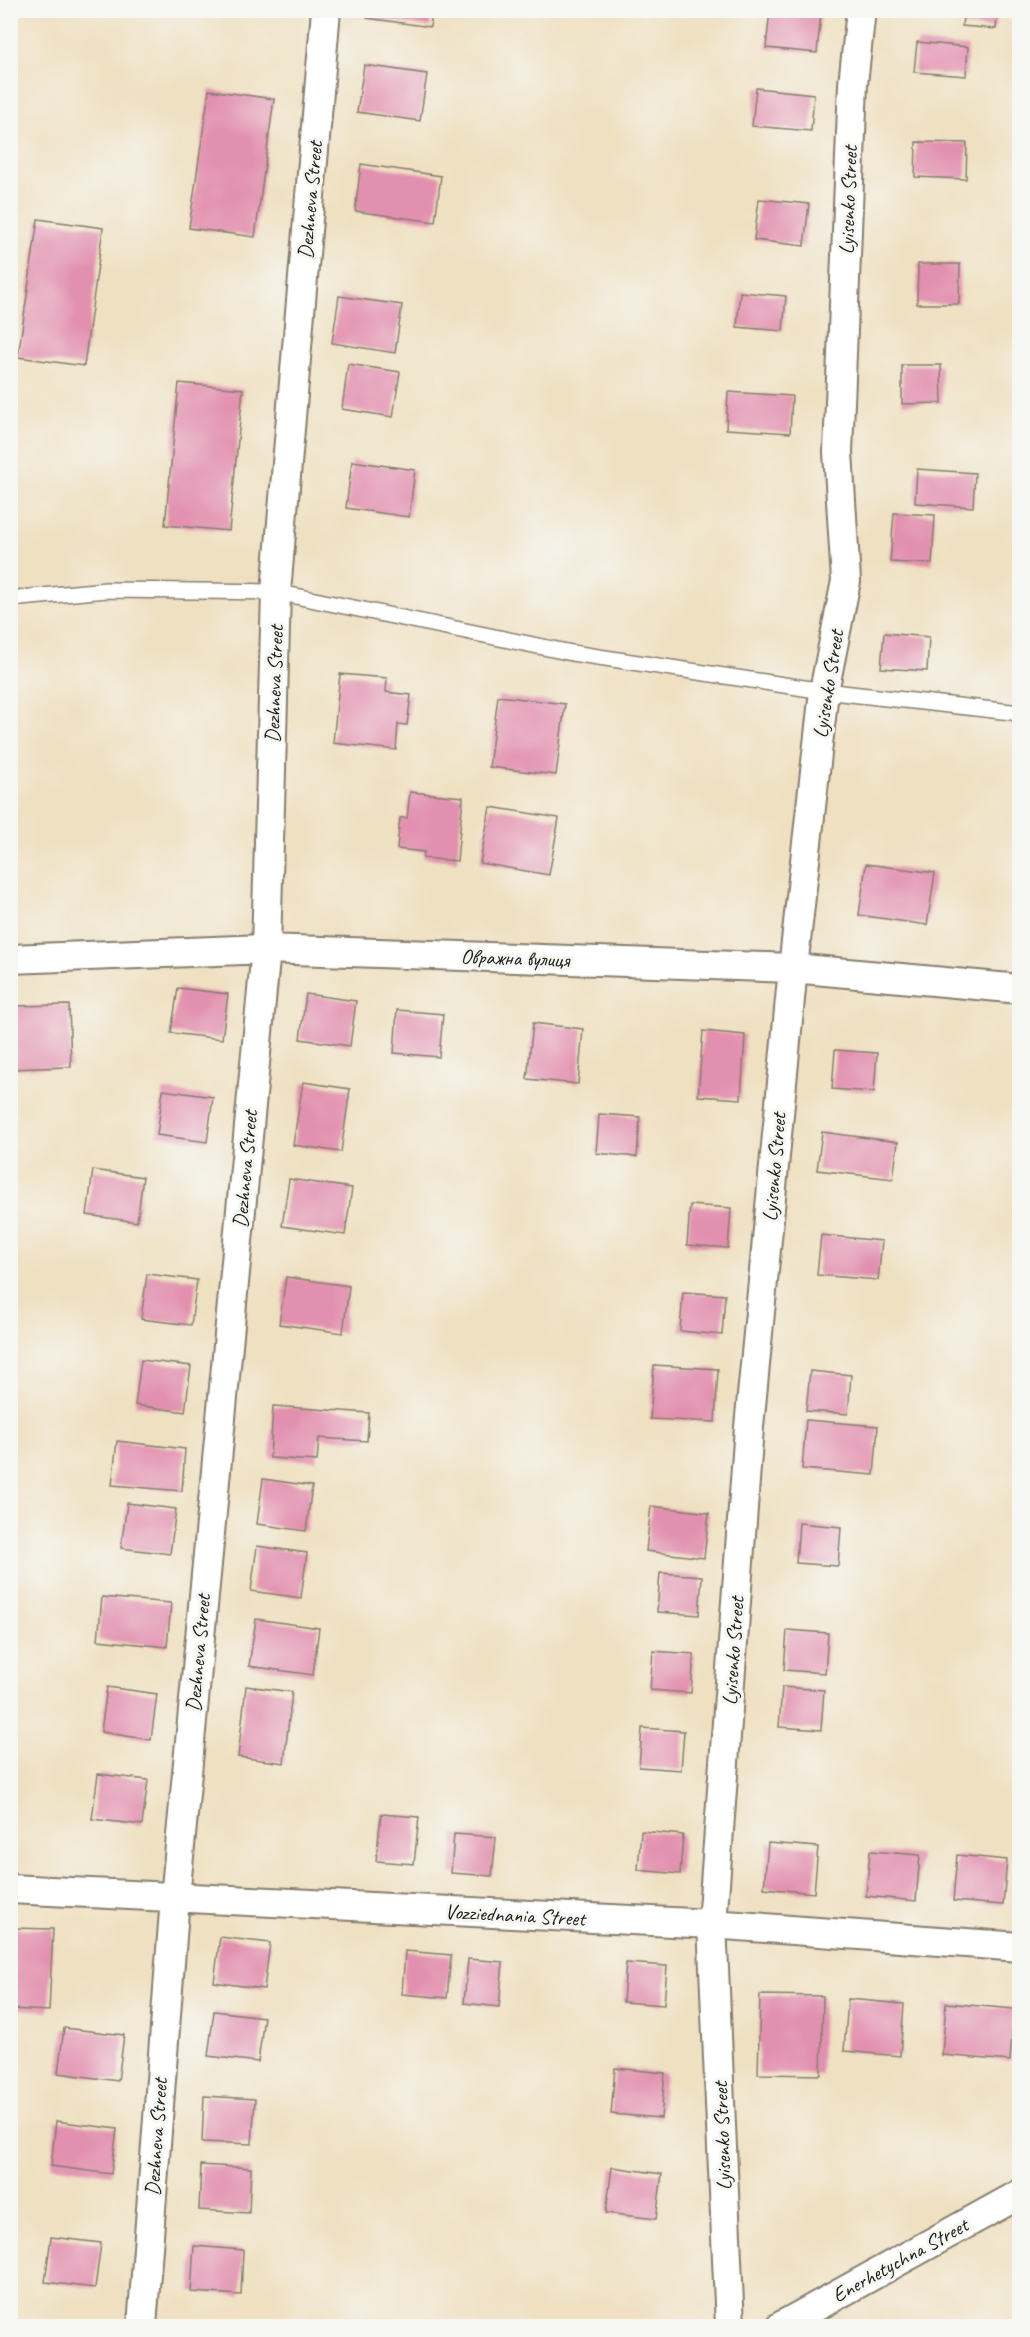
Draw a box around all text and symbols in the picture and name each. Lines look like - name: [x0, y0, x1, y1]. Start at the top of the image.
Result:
- street label: Dezhneva Street: [292, 138, 328, 260]
- street label: Lyisenko Street: [833, 143, 863, 255]
- street label: Dezhneva Street: [259, 623, 289, 743]
- street label: Lyisenko Street: [807, 626, 850, 740]
- street label: Овражна вулиця: [460, 943, 571, 973]
- street label: Dezhneva Street: [227, 1107, 263, 1229]
- street label: Lyisenko Street: [756, 1110, 792, 1222]
- street label: Dezhneva Street: [180, 1591, 216, 1713]
- street label: Lyisenko Street: [716, 1594, 750, 1706]
- street label: Vozziednania Street: [444, 1898, 588, 1932]
- street label: Dezhneva Street: [139, 2075, 173, 2197]
- street label: Lyisenko Street: [707, 2079, 737, 2191]
- street label: Enerhetychna Street: [827, 2211, 974, 2308]

